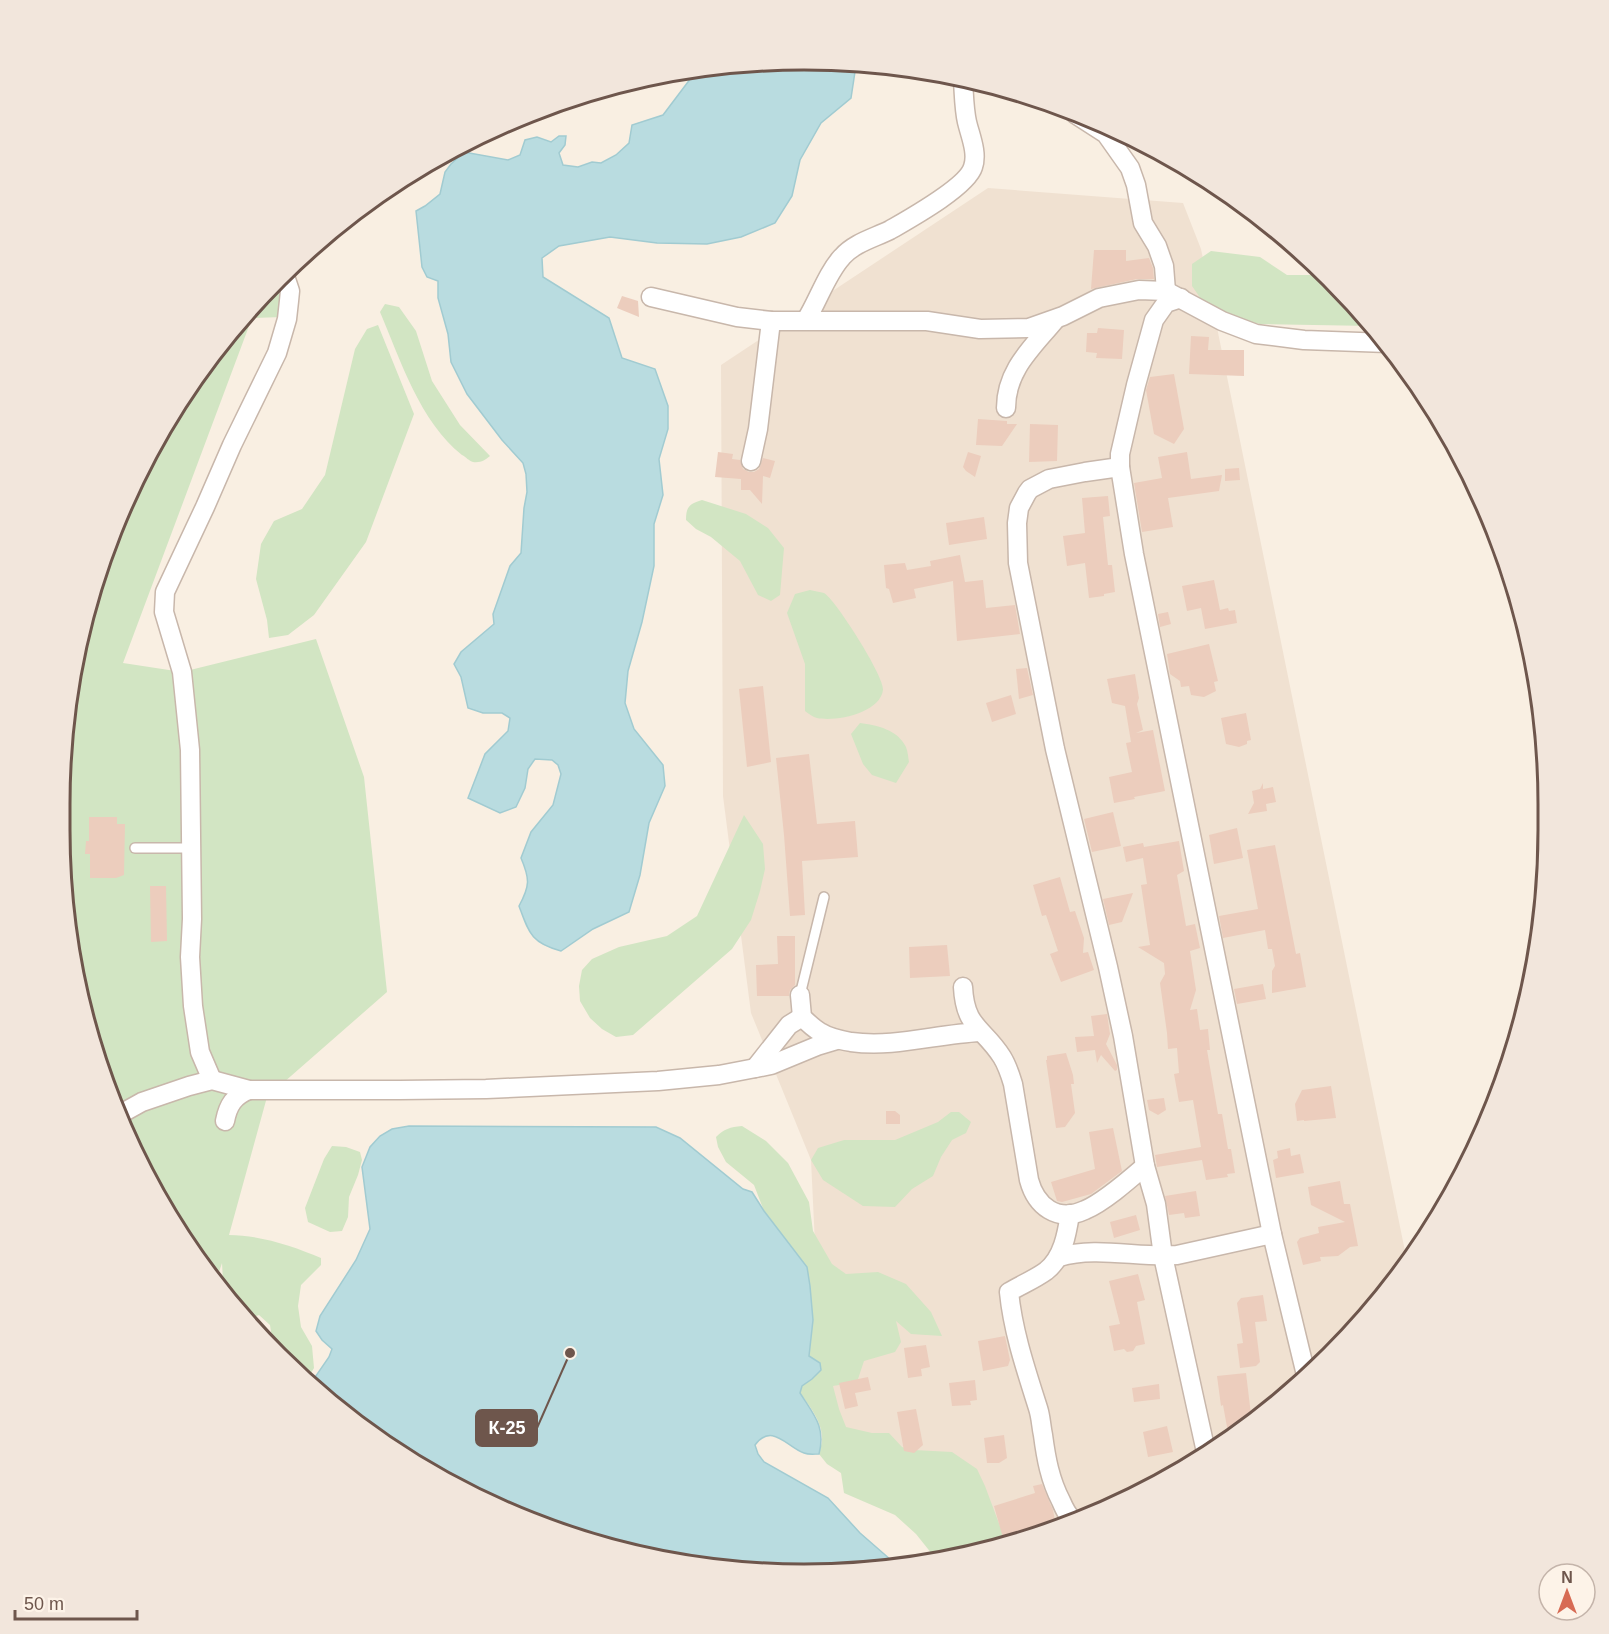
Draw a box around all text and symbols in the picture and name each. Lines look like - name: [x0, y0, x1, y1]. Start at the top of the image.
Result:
- callout: К-25: [476, 1410, 537, 1446]
- text: К-25: [488, 1418, 526, 1438]
- north arrow: [1537, 1562, 1597, 1622]
- text: N: [1561, 1569, 1573, 1586]
- scale bar: [15, 1583, 136, 1621]
- text: 50 m: [24, 1594, 64, 1614]

